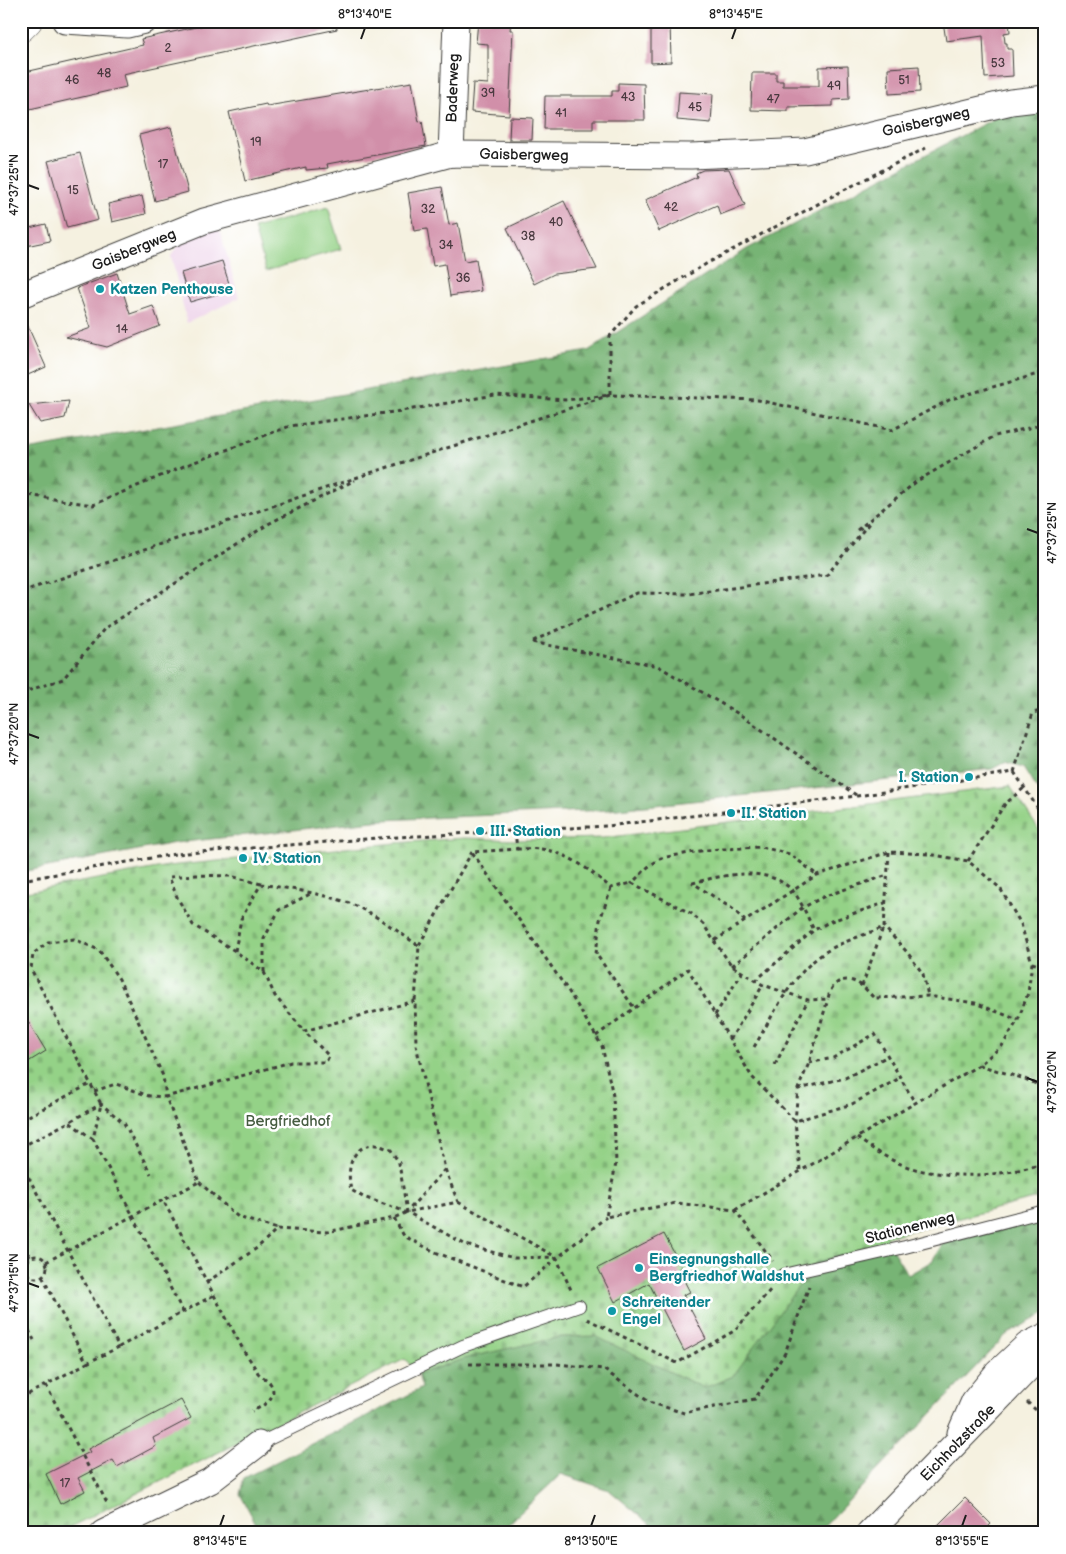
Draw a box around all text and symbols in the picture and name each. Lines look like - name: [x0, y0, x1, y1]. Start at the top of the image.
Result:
- text: 8°13'40"E: [338, 7, 392, 22]
- text: 8°13'45"E: [709, 7, 763, 22]
- house number: 2: [164, 41, 172, 56]
- street label: Baderweg: [442, 53, 464, 123]
- house number: 53: [991, 56, 1005, 71]
- house number: 48: [97, 66, 111, 81]
- house number: 46: [65, 73, 79, 88]
- house number: 51: [898, 73, 910, 88]
- house number: 49: [827, 79, 841, 94]
- house number: 39: [481, 86, 495, 101]
- house number: 43: [621, 90, 635, 105]
- house number: 47: [766, 92, 780, 107]
- house number: 45: [688, 100, 702, 115]
- street label: Gaisbergweg: [880, 103, 972, 141]
- house number: 41: [555, 106, 567, 121]
- house number: 19: [250, 135, 262, 150]
- street label: Gaisbergweg: [479, 145, 569, 165]
- text: 47°37'25"N: [7, 154, 22, 216]
- house number: 17: [158, 157, 168, 172]
- house number: 15: [67, 183, 79, 198]
- house number: 42: [664, 200, 678, 215]
- house number: 32: [421, 202, 435, 217]
- house number: 40: [549, 215, 563, 230]
- street label: Gaisbergweg: [89, 224, 179, 276]
- house number: 38: [521, 229, 535, 244]
- house number: 34: [439, 238, 454, 253]
- house number: 36: [456, 271, 470, 286]
- place label: Katzen Penthouse: [110, 280, 234, 299]
- marker: Katzen Penthouse: [94, 283, 106, 295]
- house number: 14: [116, 322, 129, 337]
- text: 47°37'25"N: [1045, 502, 1060, 564]
- text: 47°37'20"N: [7, 703, 22, 765]
- place label: I. Station: [898, 768, 959, 787]
- marker: I. Station: [963, 771, 975, 783]
- place label: II. Station: [741, 804, 807, 823]
- marker: II. Station: [725, 807, 737, 819]
- place label: III. Station: [490, 822, 561, 841]
- marker: III. Station: [474, 825, 486, 837]
- place label: IV. Station: [253, 849, 321, 868]
- marker: IV. Station: [237, 852, 249, 864]
- text: 47°37'20"N: [1045, 1051, 1060, 1113]
- park label: Bergfriedhof: [245, 1112, 331, 1131]
- street label: Stationenweg: [863, 1208, 957, 1248]
- place label: Einsegnungshalle Bergfriedhof Waldshut: [649, 1250, 804, 1286]
- text: 47°37'15"N: [7, 1253, 22, 1313]
- marker: Einsegnungshalle Bergfriedhof Waldshut: [633, 1262, 645, 1274]
- place label: Schreitender Engel: [622, 1293, 712, 1329]
- marker: Schreitender Engel: [606, 1305, 618, 1317]
- street label: Eichholzstraße: [916, 1400, 1000, 1486]
- house number: 17: [60, 1476, 70, 1491]
- text: 8°13'45"E: [193, 1534, 247, 1549]
- text: 8°13'50"E: [564, 1534, 618, 1549]
- text: 8°13'55"E: [935, 1534, 989, 1549]

